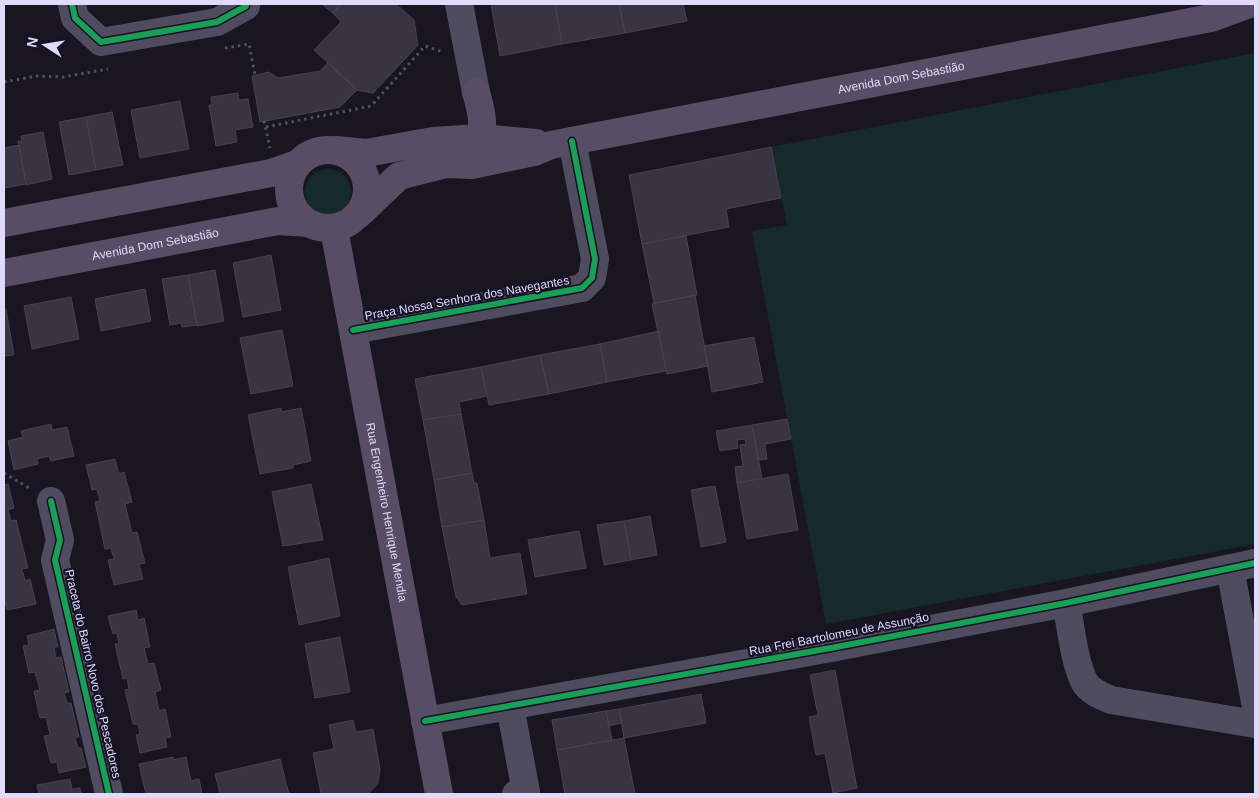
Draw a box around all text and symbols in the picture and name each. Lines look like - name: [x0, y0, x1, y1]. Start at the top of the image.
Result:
- north arrow: [20, 20, 70, 70]
- text: N: [23, 36, 41, 49]
- street label: Avenida Dom Sebastião: [837, 59, 966, 97]
- street label: Avenida Dom Sebastião: [91, 225, 220, 263]
- street label: Praça Nossa Senhora dos Navegantes: [364, 273, 570, 323]
- street label: Rua Engenheiro Henrique Mendia: [363, 422, 410, 603]
- street label: Praceta do Bairro Novo dos Pescadores: [62, 568, 124, 780]
- street label: Rua Frei Bartolomeu de Assunção: [748, 610, 930, 658]

